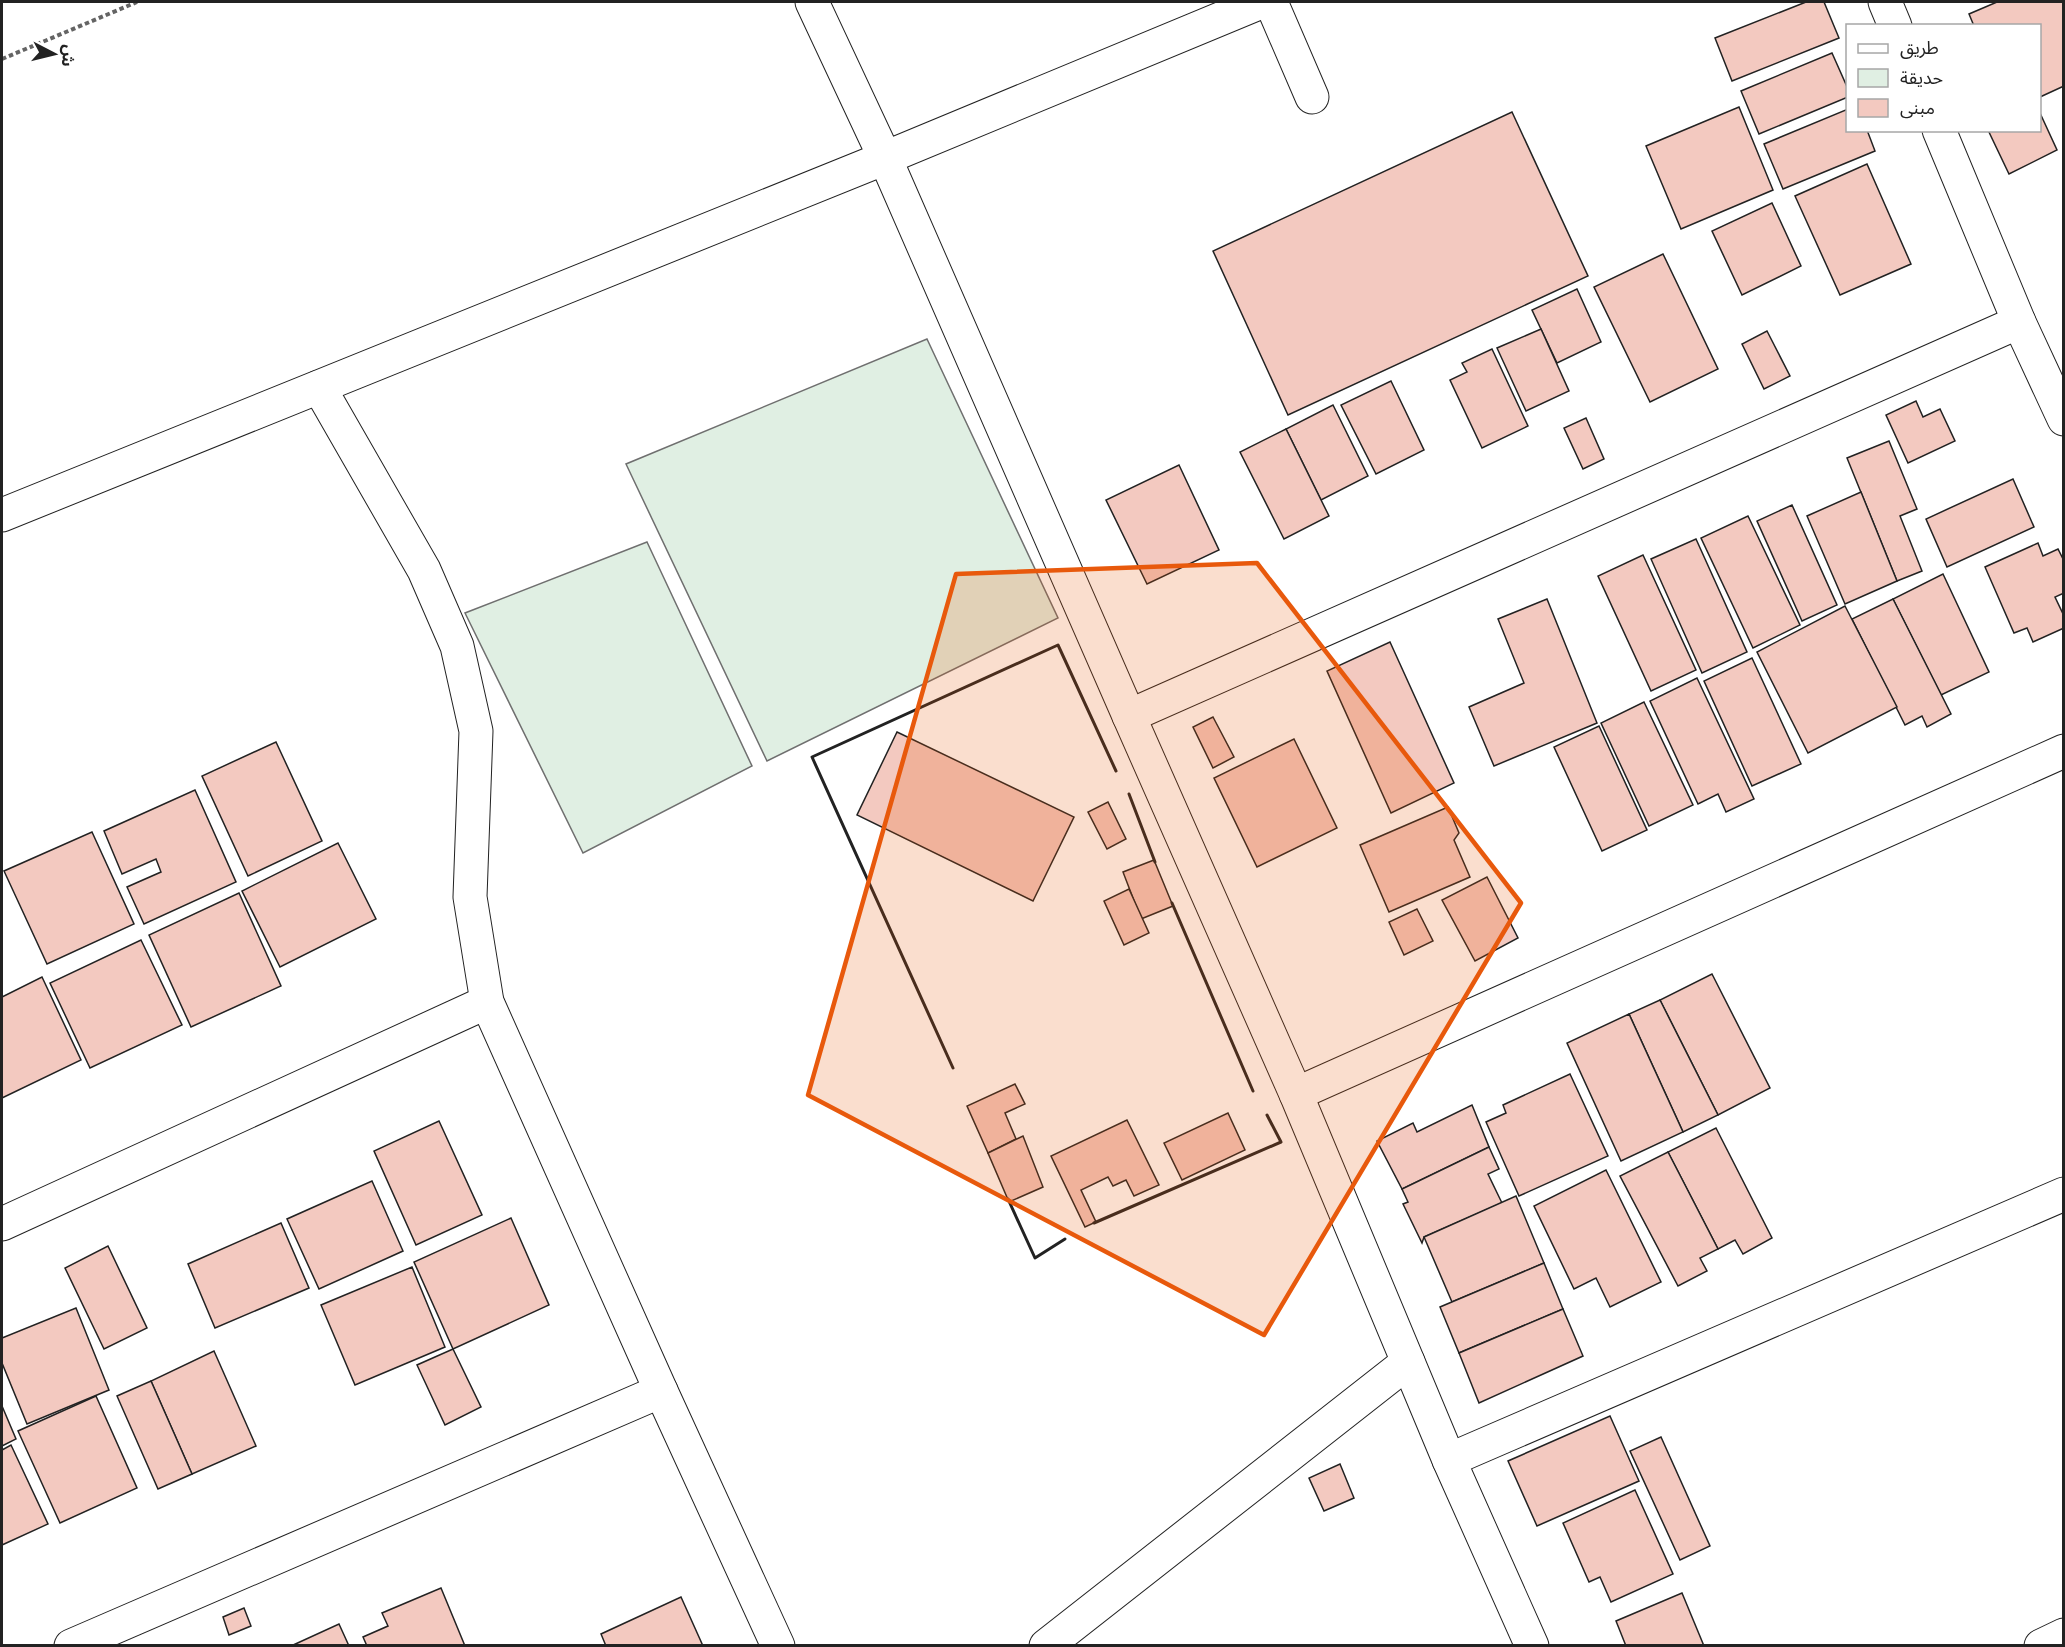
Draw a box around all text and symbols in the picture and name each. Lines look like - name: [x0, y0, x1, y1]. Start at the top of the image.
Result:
- north arrow: [24, 24, 84, 84]
- legend: [1846, 24, 2041, 132]
- text: طريق: [1900, 36, 1939, 59]
- text: ش: [58, 44, 80, 68]
- text: حديقة: [1900, 66, 1943, 88]
- text: مبنى: [1900, 96, 1935, 119]

